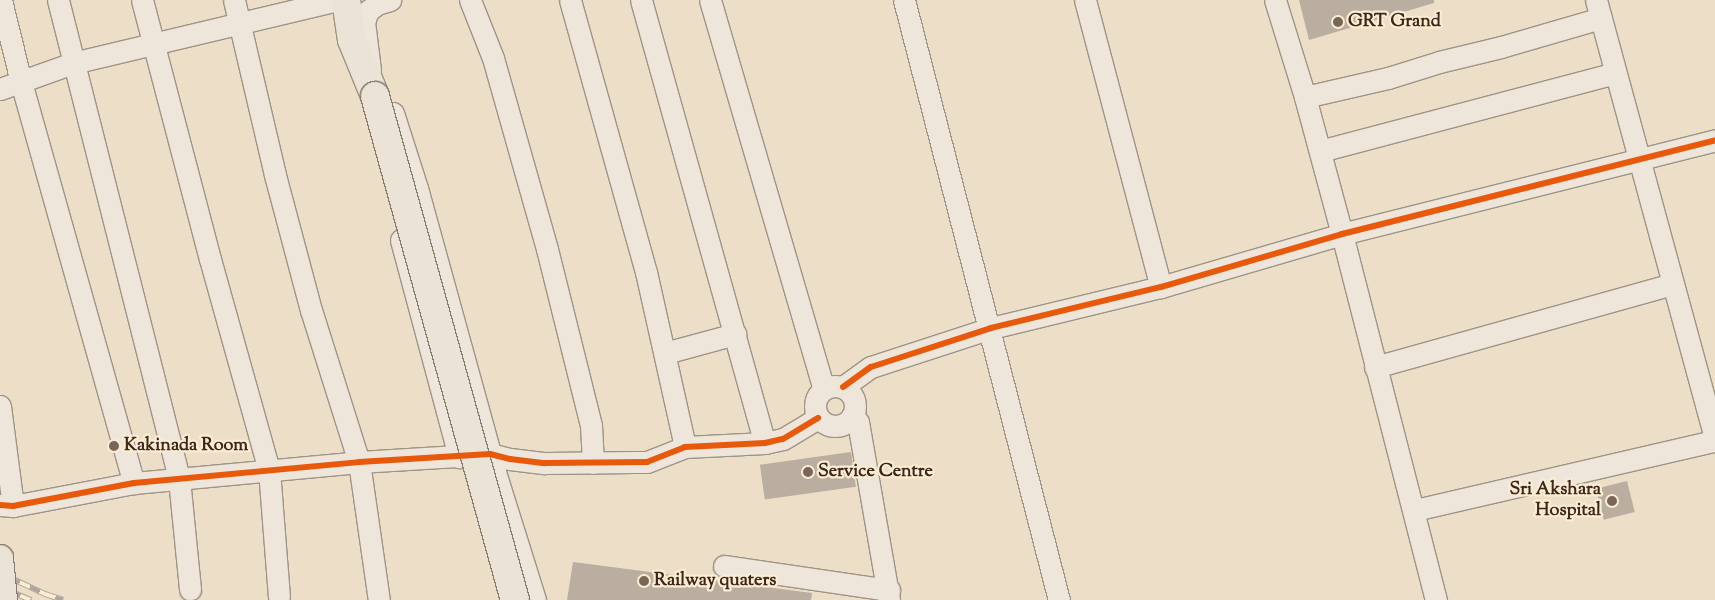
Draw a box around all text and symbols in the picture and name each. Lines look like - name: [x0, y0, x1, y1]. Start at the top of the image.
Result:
- place label: GRT Grand: [1348, 11, 1441, 33]
- marker: GRT Grand: [1332, 16, 1344, 28]
- place label: Kakinada Room: [124, 435, 248, 457]
- marker: Kakinada Room: [108, 440, 120, 452]
- place label: Service Centre: [818, 461, 933, 483]
- marker: Service Centre: [802, 466, 814, 478]
- place label: Sri Akshara Hospital: [1509, 480, 1601, 522]
- marker: Sri Akshara Hospital: [1605, 494, 1619, 508]
- place label: Railway quaters: [654, 570, 776, 592]
- marker: Railway quaters: [638, 575, 650, 587]

